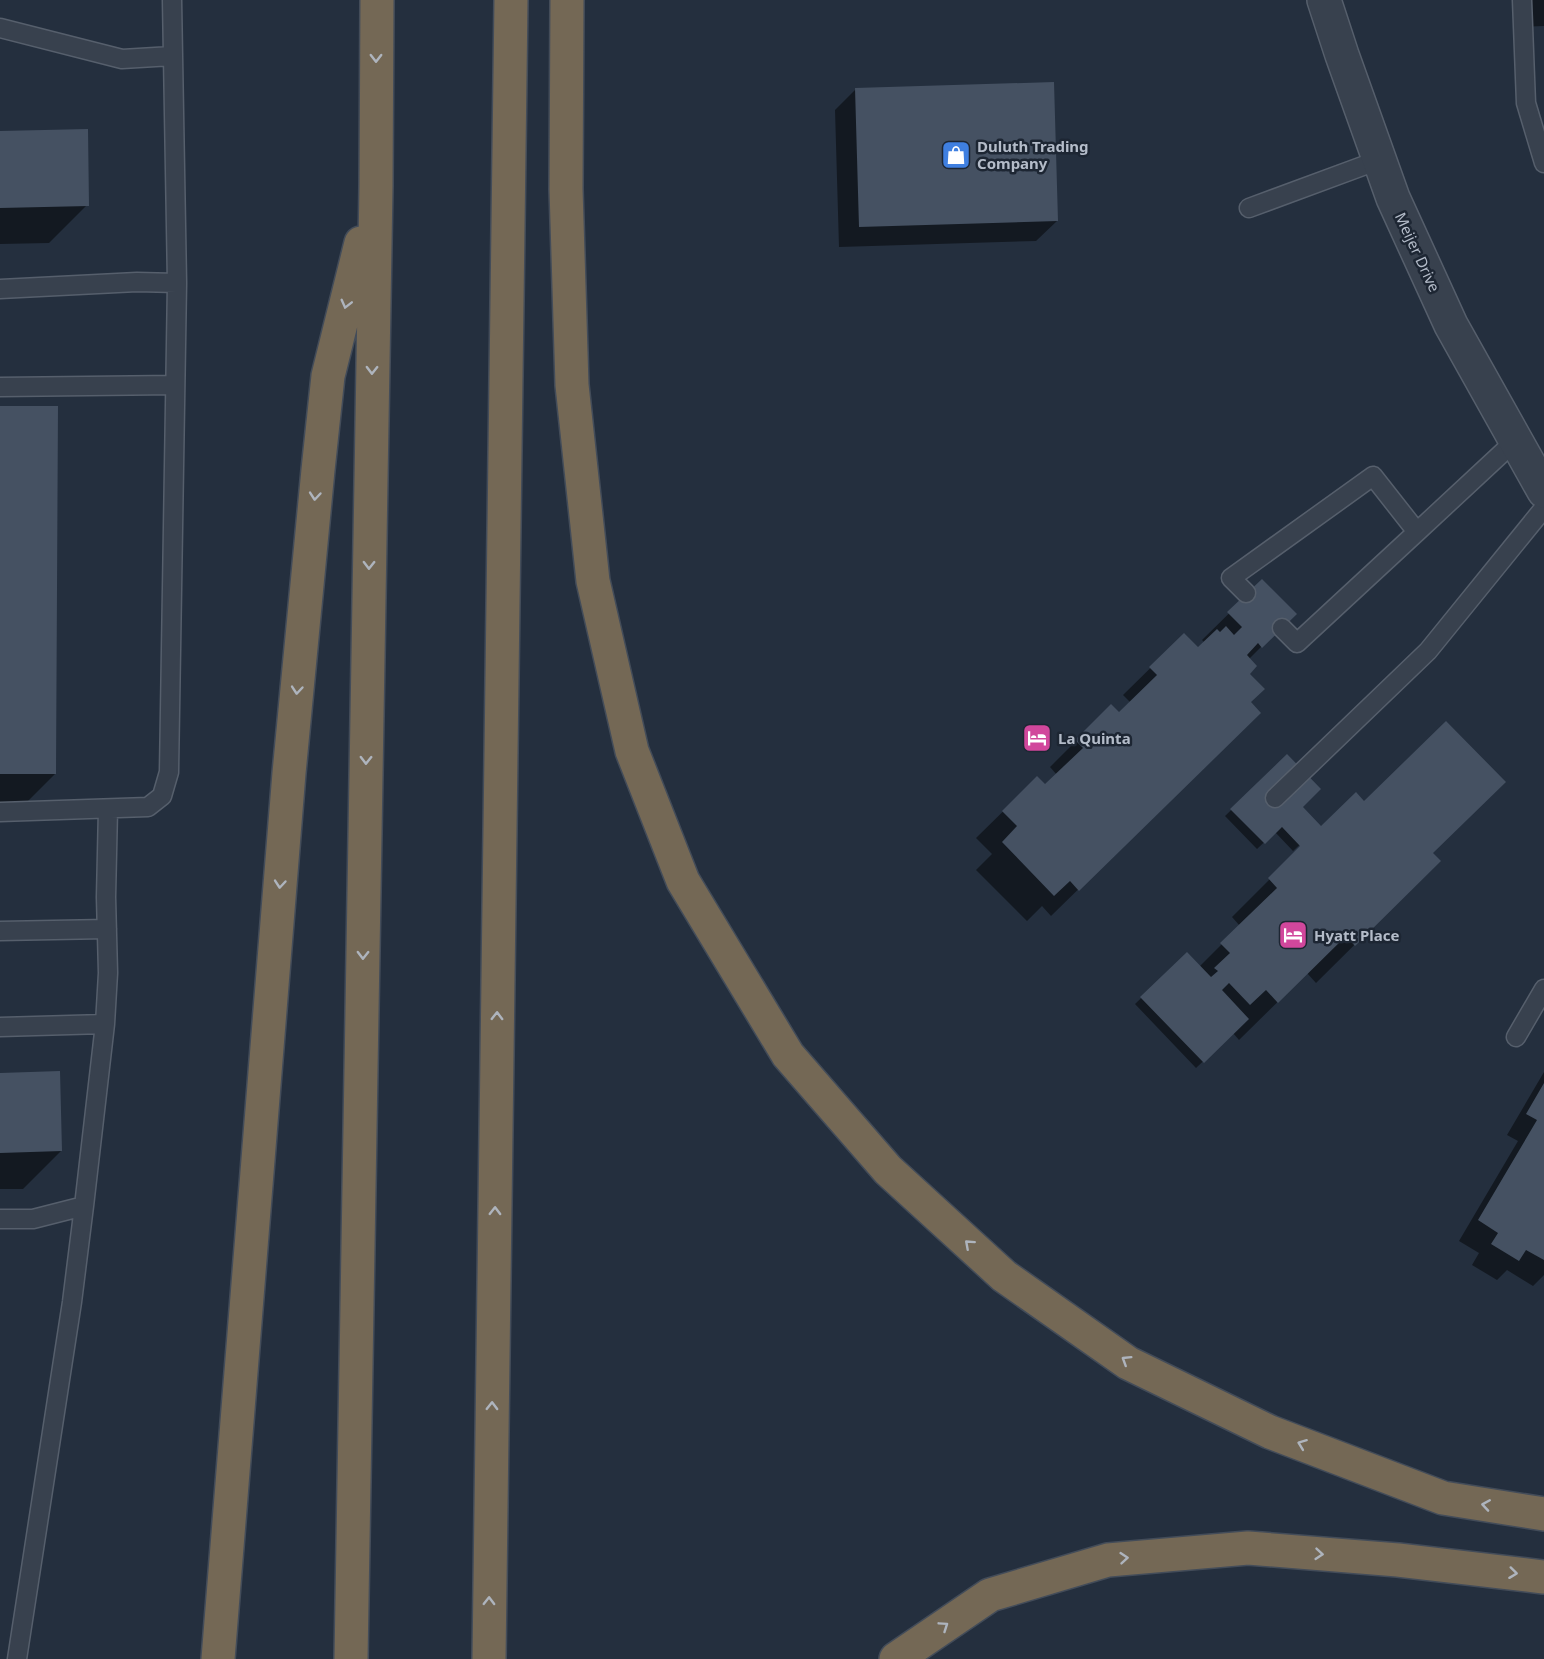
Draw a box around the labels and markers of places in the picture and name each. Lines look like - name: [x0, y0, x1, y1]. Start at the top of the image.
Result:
- place label: Duluth Trading Company: [977, 136, 1089, 173]
- shop icon: Duluth Trading Company: [940, 139, 972, 171]
- hotel icon: La Quinta: [1021, 722, 1053, 754]
- place label: La Quinta: [1058, 728, 1131, 748]
- hotel icon: Hyatt Place: [1277, 919, 1309, 951]
- place label: Hyatt Place: [1314, 925, 1399, 945]

